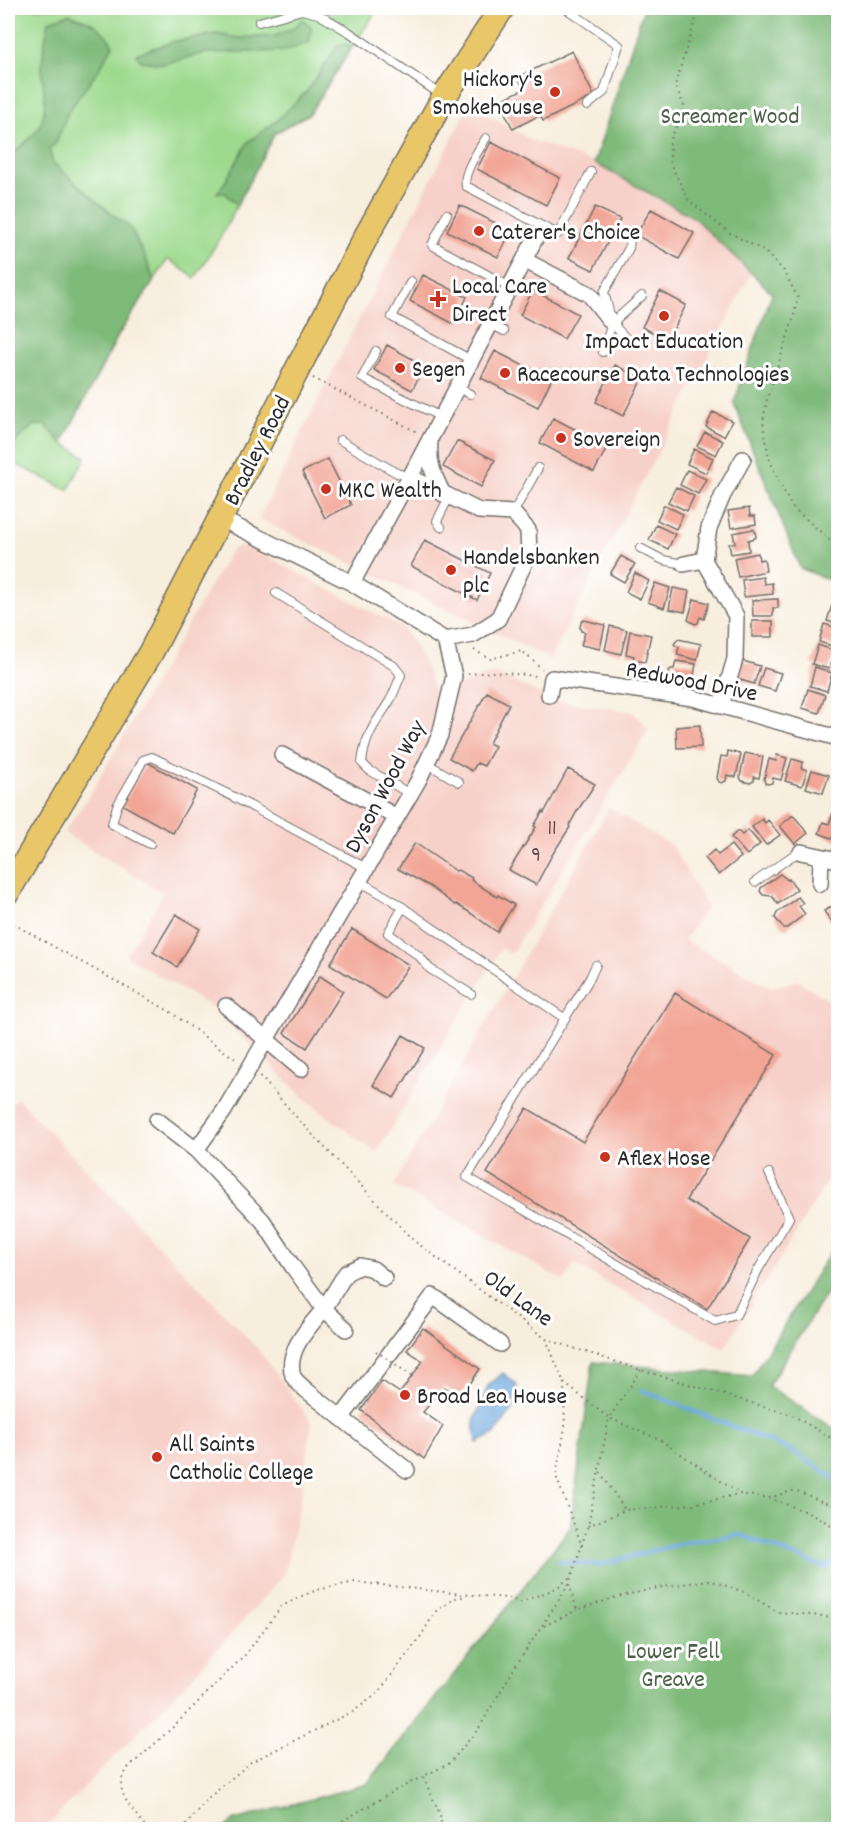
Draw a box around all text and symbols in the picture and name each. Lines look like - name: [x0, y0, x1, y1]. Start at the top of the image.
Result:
- place label: Hickory's Smokehouse: [432, 64, 543, 126]
- marker: Hickory's Smokehouse: [548, 85, 562, 99]
- park label: Screamer Wood: [661, 101, 799, 135]
- place label: Caterer's Choice: [491, 217, 640, 251]
- marker: Caterer's Choice: [472, 224, 486, 238]
- place label: Local Care Direct: [452, 271, 547, 333]
- marker: Local Care Direct: [429, 290, 447, 308]
- marker: Impact Education: [657, 309, 671, 323]
- place label: Impact Education: [585, 326, 743, 360]
- place label: Segen: [412, 354, 465, 388]
- place label: Racecourse Data Technologies: [517, 359, 790, 393]
- marker: Segen: [393, 361, 407, 375]
- marker: Racecourse Data Technologies: [498, 366, 512, 380]
- street label: Bradley Road: [216, 391, 301, 512]
- place label: Sovereign: [573, 424, 660, 458]
- marker: Sovereign: [554, 431, 568, 445]
- place label: MKC Wealth: [338, 475, 442, 509]
- marker: MKC Wealth: [319, 482, 333, 496]
- place label: Handelsbanken plc: [463, 542, 600, 604]
- marker: Handelsbanken plc: [444, 563, 458, 577]
- street label: Redwood Drive: [623, 654, 760, 712]
- street label: Dyson Wood Way: [337, 714, 437, 860]
- house number: 11: [547, 815, 557, 845]
- house number: 9: [531, 842, 541, 872]
- place label: Aflex Hose: [617, 1143, 711, 1177]
- marker: Aflex Hose: [598, 1150, 612, 1164]
- street label: Old Lane: [475, 1262, 559, 1336]
- place label: Broad Lea House: [417, 1381, 567, 1415]
- marker: Broad Lea House: [398, 1388, 412, 1402]
- place label: All Saints Catholic College: [169, 1429, 313, 1491]
- marker: All Saints Catholic College: [150, 1450, 164, 1464]
- park label: Lower Fell Greave: [626, 1636, 720, 1698]

